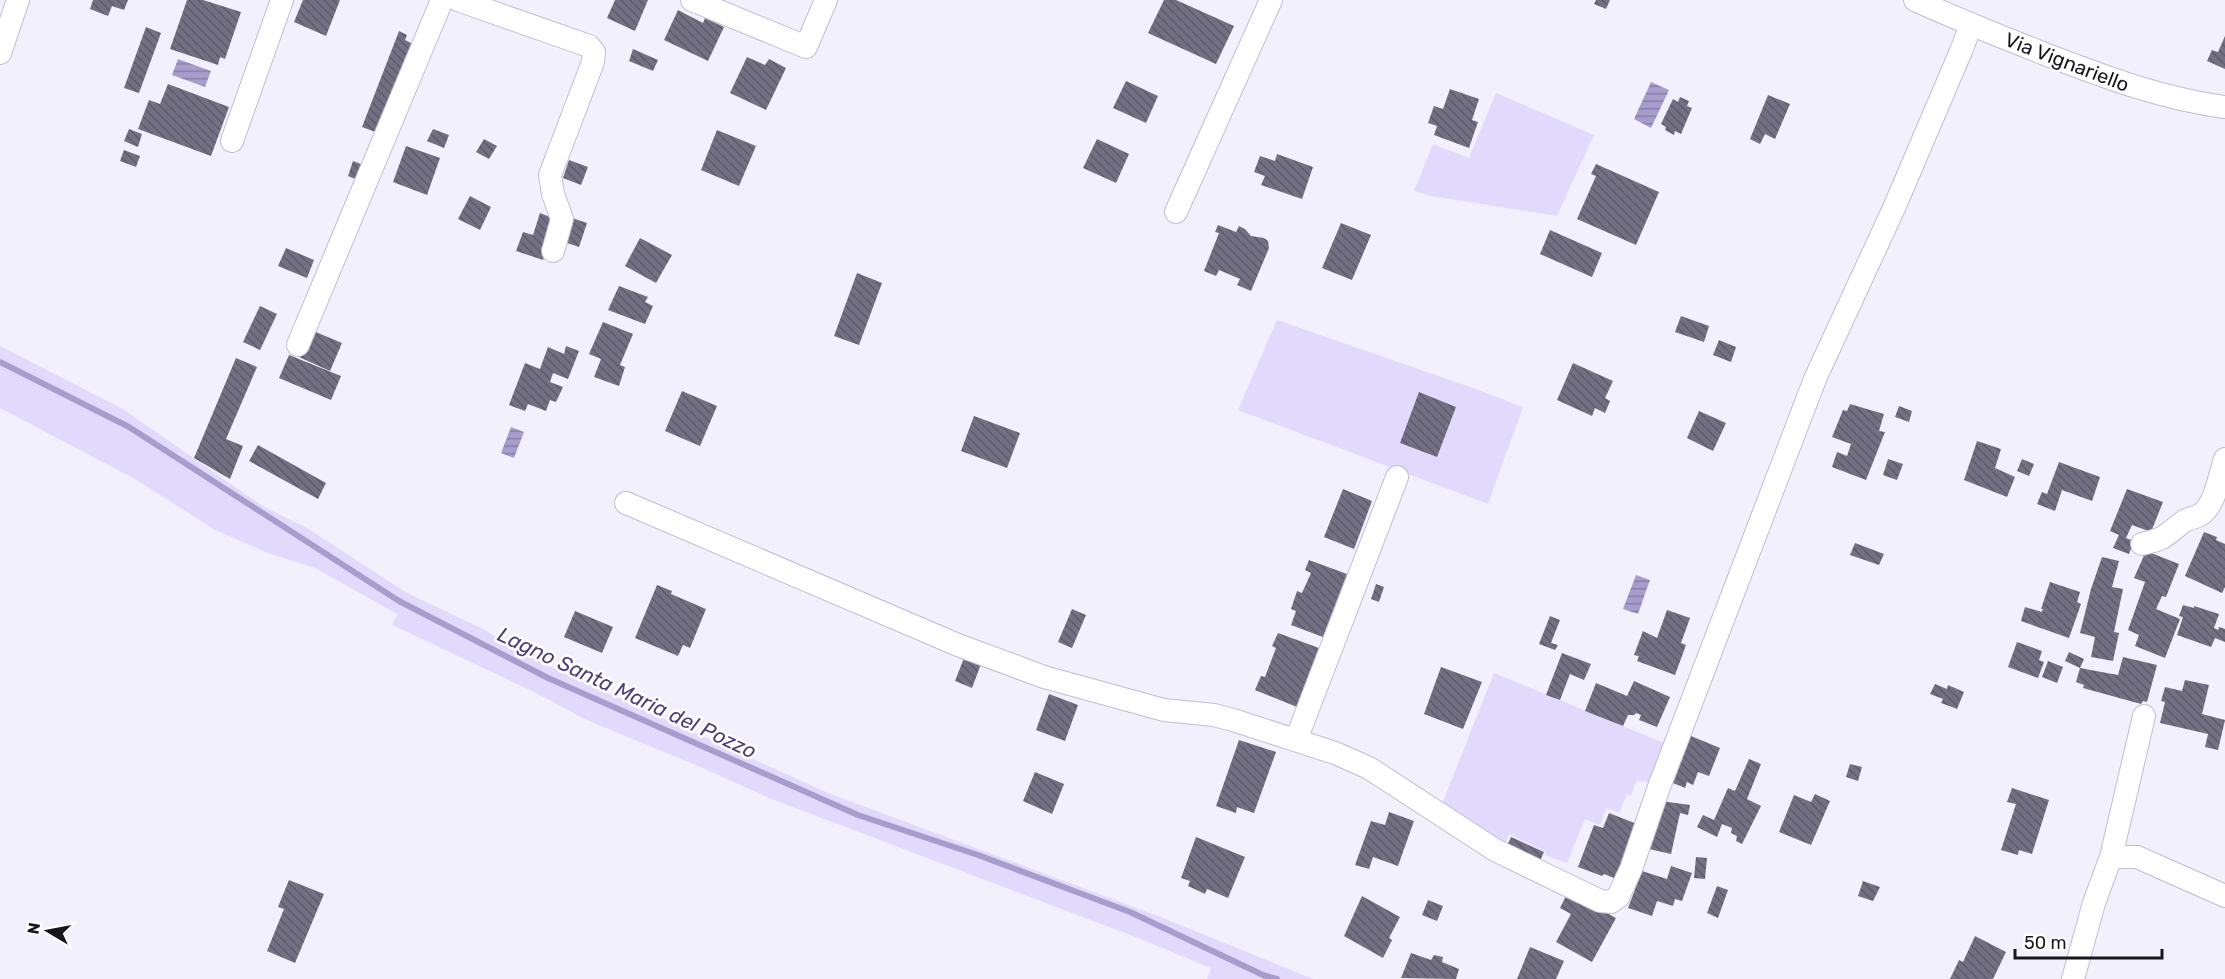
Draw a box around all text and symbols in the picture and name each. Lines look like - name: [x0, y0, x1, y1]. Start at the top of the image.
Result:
- street label: Via Vignariello: [2002, 27, 2132, 97]
- water label: Lagno Santa Maria del Pozzo: [494, 621, 761, 764]
- north arrow: [18, 901, 78, 961]
- text: N: [23, 921, 44, 936]
- scale bar: [2015, 922, 2162, 960]
- text: 50 m: [2024, 932, 2067, 954]

